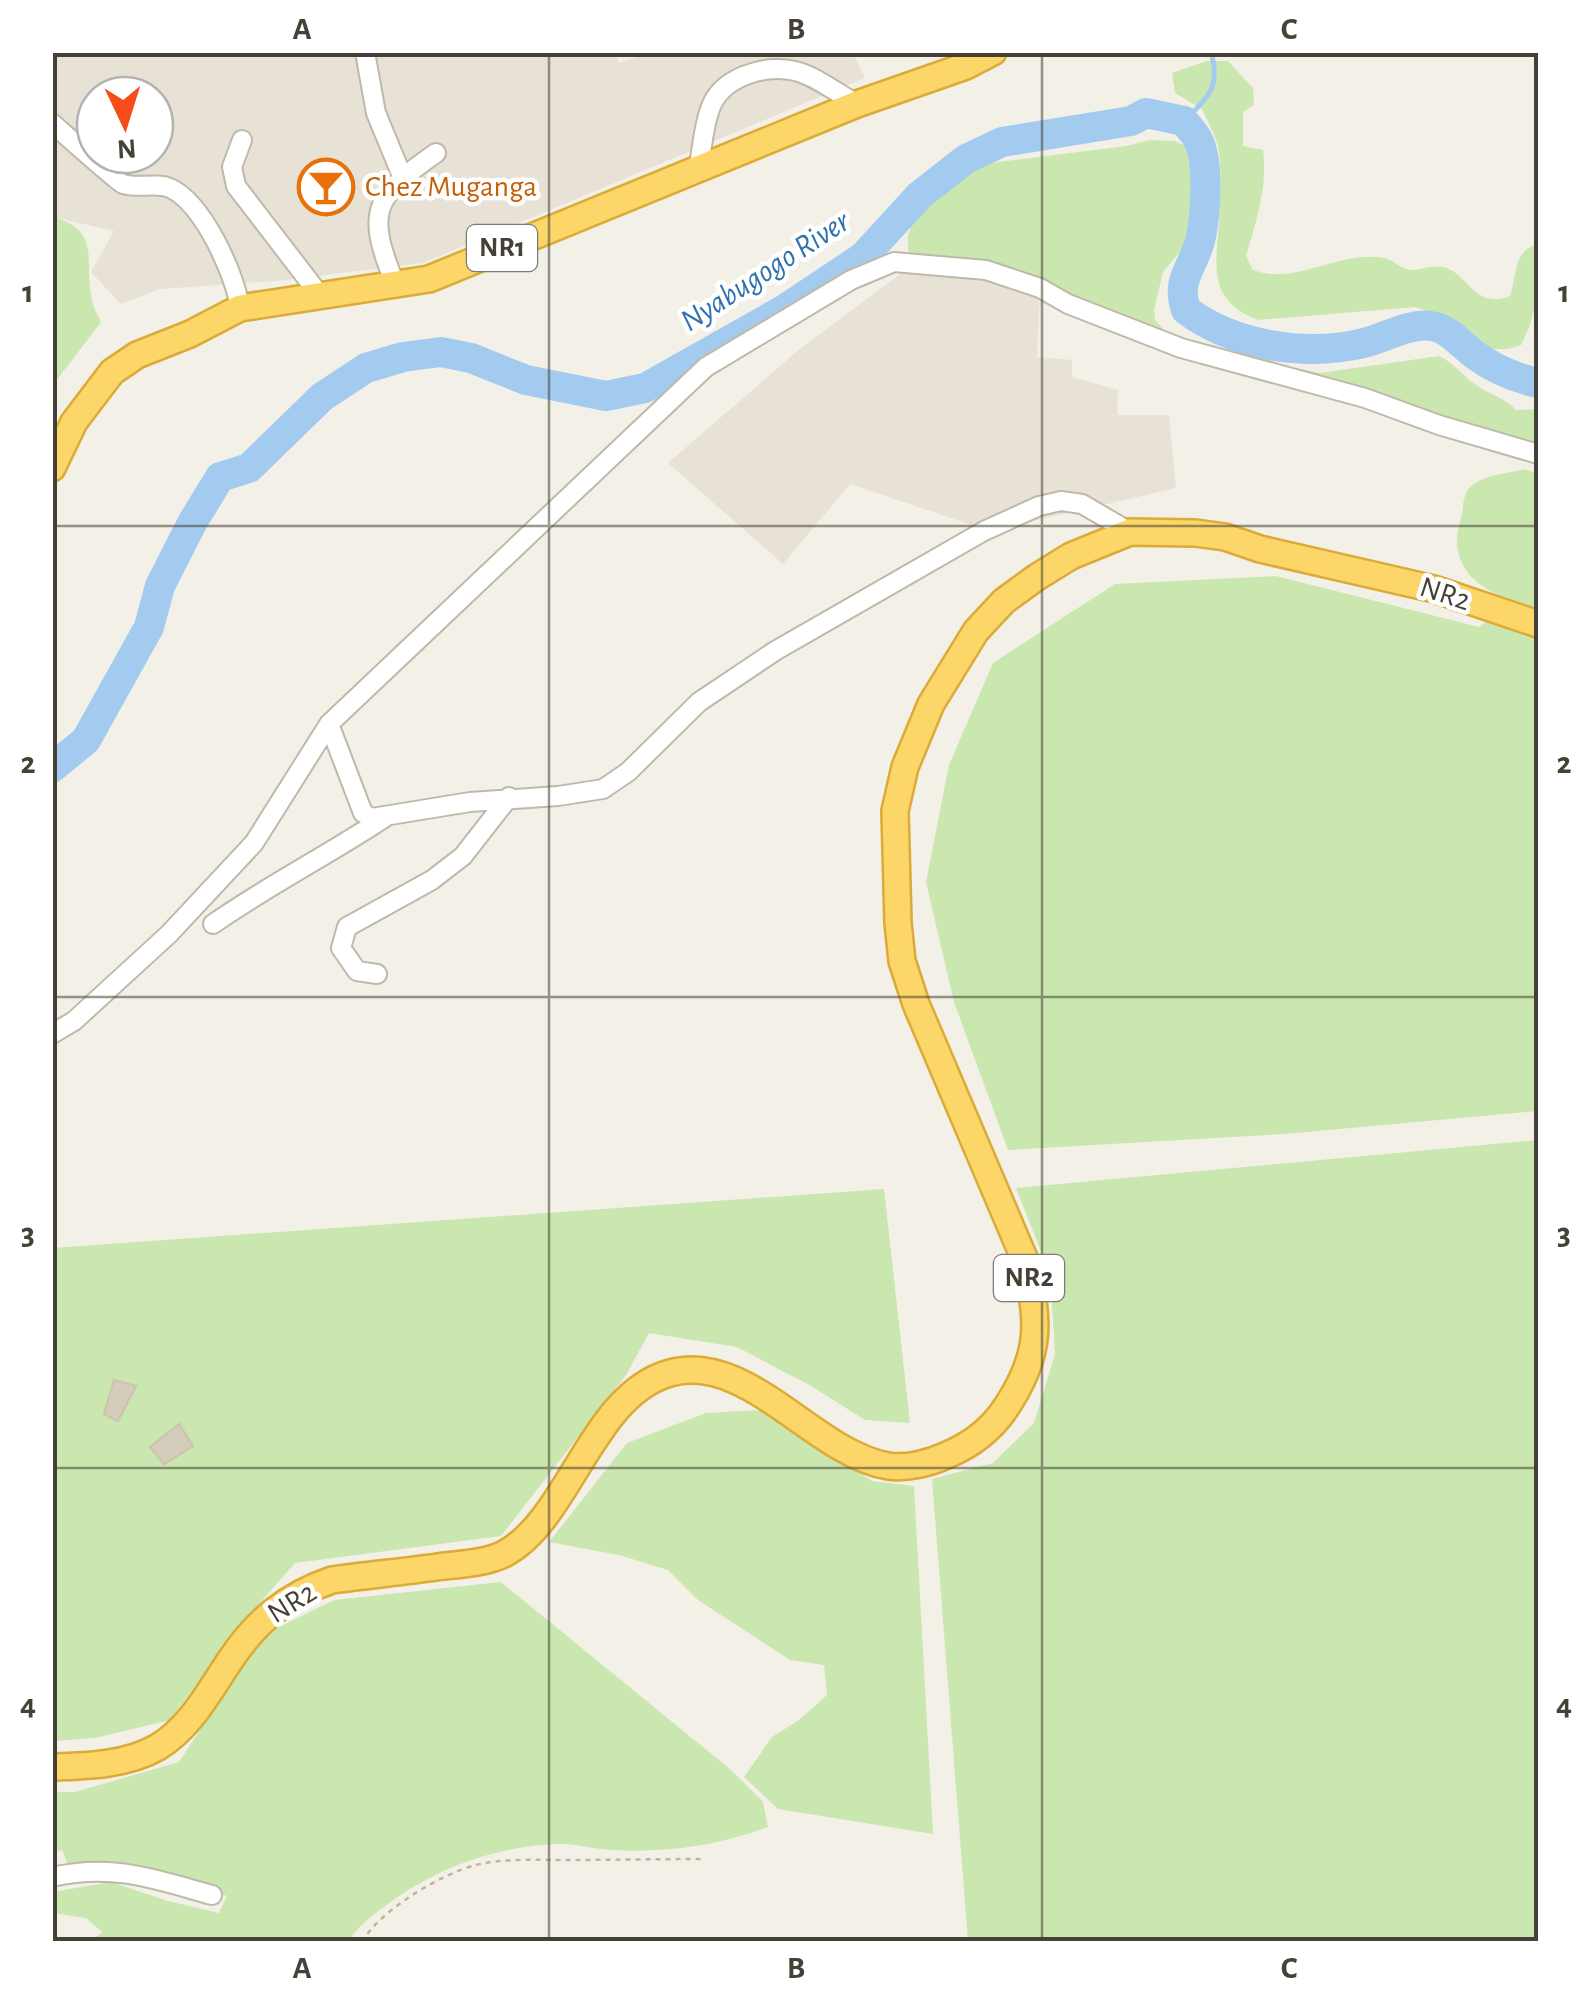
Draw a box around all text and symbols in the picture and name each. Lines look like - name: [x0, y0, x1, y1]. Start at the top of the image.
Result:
- text: A: [292, 13, 312, 45]
- text: B: [787, 13, 805, 45]
- text: C: [1281, 13, 1298, 45]
- north arrow: [75, 75, 175, 175]
- text: N: [116, 133, 137, 163]
- bar icon: Chez Muganga: [296, 157, 356, 217]
- place label: Chez Muganga: [365, 172, 537, 202]
- water label: Nyabugogo River: [675, 204, 856, 337]
- road number: NR1: [467, 225, 537, 271]
- text: 1: [22, 276, 34, 308]
- text: 1: [1558, 276, 1570, 308]
- street label: NR2: [1416, 572, 1474, 616]
- text: 2: [20, 747, 36, 779]
- text: 2: [1556, 747, 1572, 779]
- text: 3: [21, 1218, 35, 1250]
- text: 3: [1557, 1218, 1571, 1250]
- road number: NR2: [994, 1255, 1064, 1301]
- street label: NR2: [263, 1577, 321, 1629]
- text: 4: [20, 1689, 36, 1721]
- text: 4: [1556, 1689, 1572, 1721]
- text: A: [292, 1952, 312, 1984]
- text: B: [787, 1952, 805, 1984]
- text: C: [1281, 1952, 1298, 1984]

